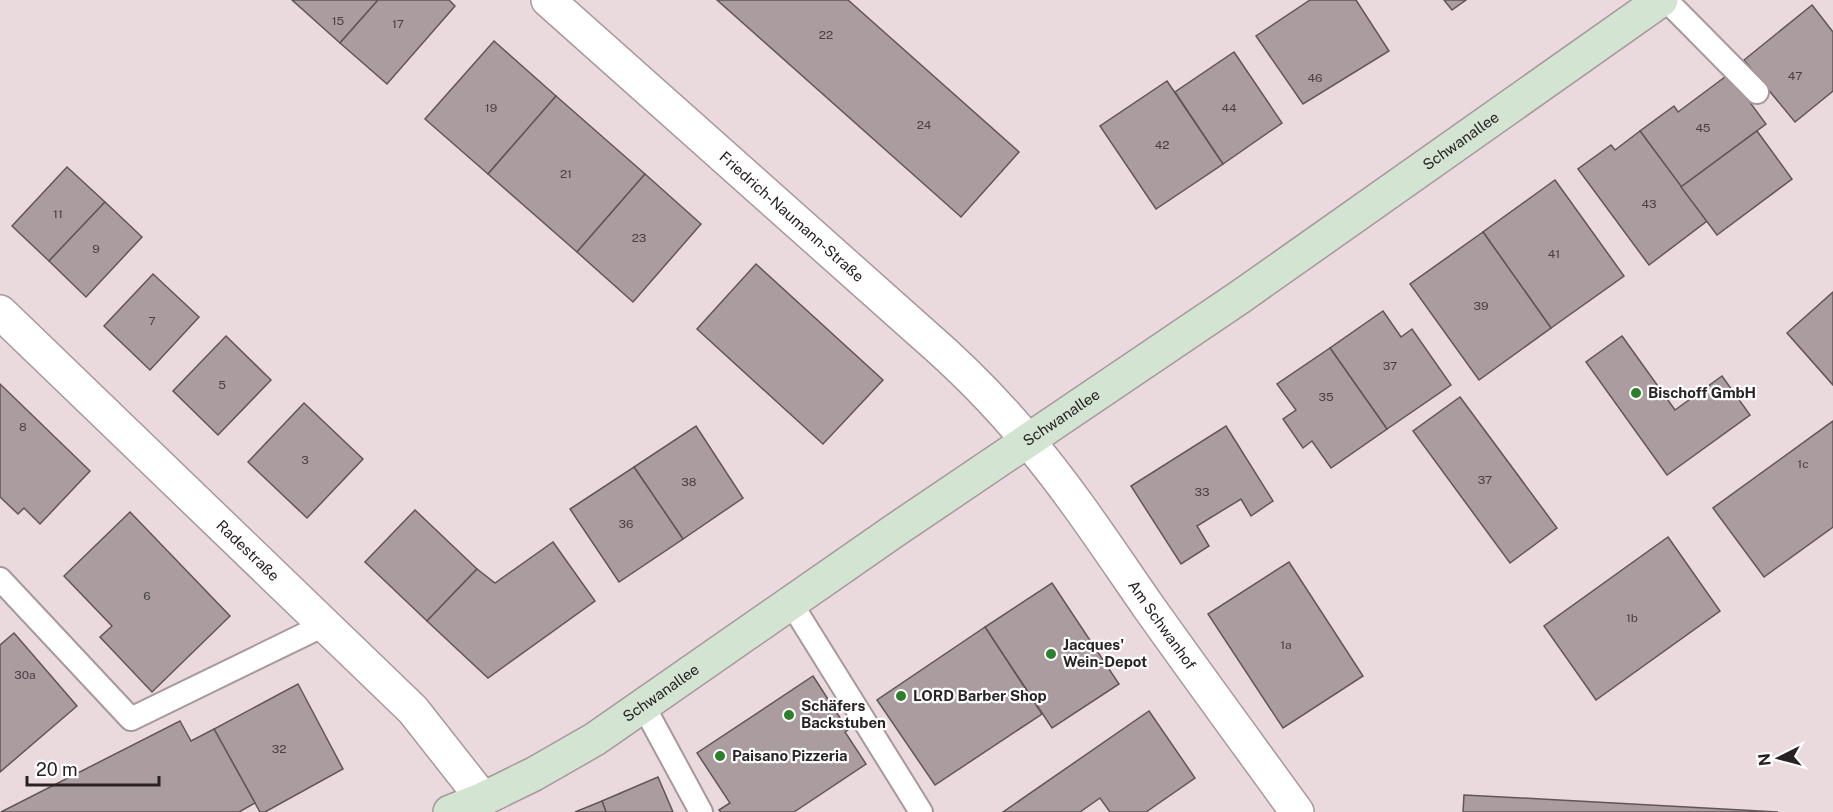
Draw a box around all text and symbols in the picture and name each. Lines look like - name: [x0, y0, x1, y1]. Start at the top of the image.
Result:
- house number: 15: [332, 14, 345, 28]
- house number: 17: [392, 17, 404, 31]
- house number: 22: [819, 28, 833, 42]
- house number: 47: [1788, 69, 1802, 83]
- house number: 46: [1307, 71, 1323, 85]
- house number: 19: [485, 101, 497, 115]
- house number: 44: [1221, 101, 1237, 115]
- street label: Schwanallee: [1420, 108, 1502, 173]
- house number: 24: [917, 118, 932, 132]
- house number: 45: [1695, 121, 1711, 135]
- house number: 42: [1155, 138, 1169, 152]
- street label: Friedrich-Naumann-Straße: [716, 148, 867, 285]
- house number: 21: [560, 167, 572, 181]
- house number: 43: [1641, 197, 1657, 211]
- house number: 11: [53, 207, 63, 221]
- house number: 23: [632, 231, 646, 245]
- house number: 9: [92, 242, 100, 256]
- house number: 41: [1548, 247, 1560, 261]
- house number: 39: [1474, 299, 1488, 313]
- house number: 7: [148, 314, 156, 328]
- house number: 37: [1383, 359, 1397, 373]
- house number: 5: [218, 378, 226, 392]
- place label: Bischoff GmbH: [1648, 384, 1756, 401]
- street label: Schwanallee: [1020, 385, 1103, 449]
- marker: Bischoff GmbH: [1629, 386, 1643, 400]
- house number: 35: [1318, 390, 1334, 404]
- house number: 8: [19, 420, 27, 434]
- house number: 3: [301, 453, 309, 467]
- house number: 1c: [1797, 457, 1809, 471]
- house number: 37: [1478, 473, 1492, 487]
- house number: 38: [681, 475, 697, 489]
- house number: 33: [1194, 485, 1210, 499]
- street label: Radestraße: [213, 516, 283, 584]
- house number: 36: [619, 517, 633, 531]
- street label: Am Schwanhof: [1125, 577, 1200, 673]
- house number: 6: [143, 589, 151, 603]
- house number: 1b: [1626, 611, 1638, 625]
- place label: Jacques' Wein-Depot: [1063, 636, 1147, 670]
- house number: 1a: [1280, 638, 1292, 652]
- marker: Jacques' Wein-Depot: [1044, 647, 1058, 661]
- street label: Schwanallee: [619, 660, 702, 725]
- house number: 30a: [14, 668, 36, 682]
- place label: LORD Barber Shop: [913, 687, 1047, 704]
- marker: LORD Barber Shop: [894, 689, 908, 703]
- place label: Schäfers Backstuben: [801, 697, 886, 731]
- marker: Schäfers Backstuben: [782, 708, 796, 722]
- north arrow: [1749, 728, 1809, 788]
- house number: 32: [272, 742, 286, 756]
- place label: Paisano Pizzeria: [732, 747, 848, 764]
- scale bar: [27, 749, 159, 787]
- marker: Paisano Pizzeria: [713, 749, 727, 763]
- text: N: [1754, 752, 1775, 767]
- text: 20 m: [36, 759, 78, 780]

